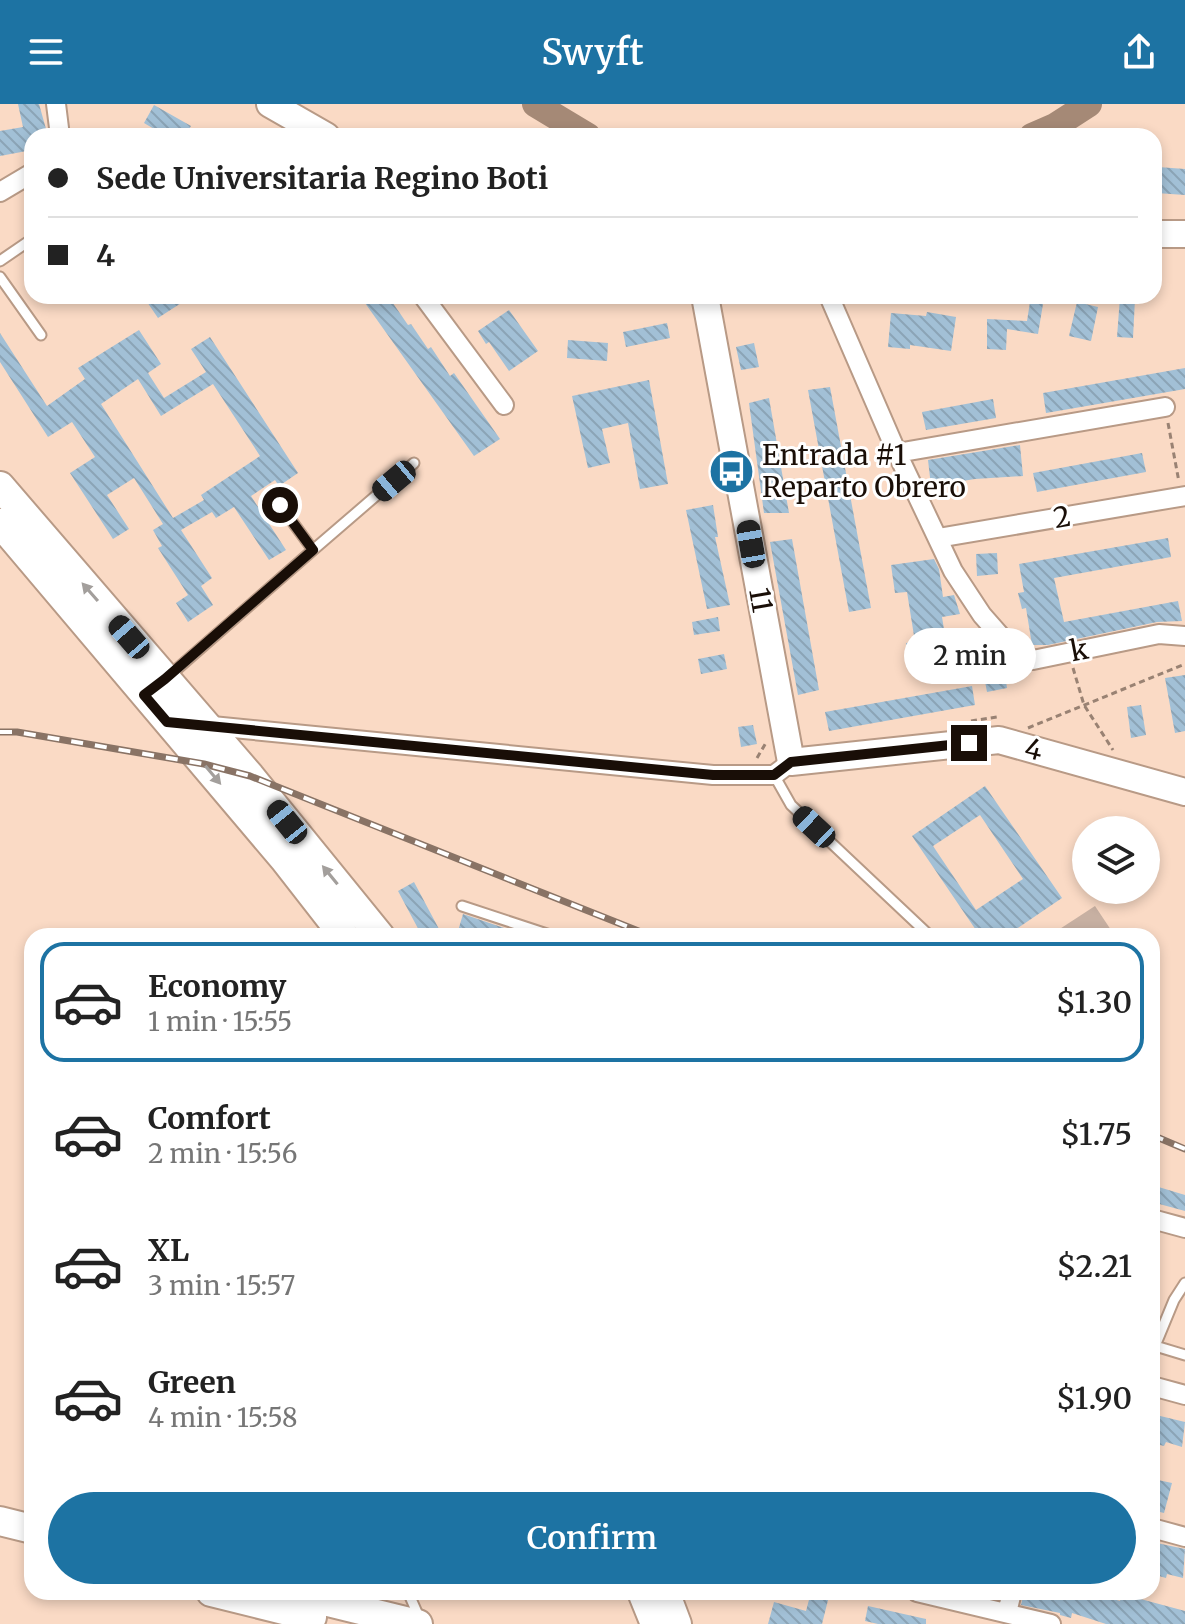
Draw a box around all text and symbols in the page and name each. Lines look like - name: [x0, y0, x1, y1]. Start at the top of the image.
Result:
- icon: menu: [24, 30, 68, 74]
- text: Swyft: [541, 30, 644, 75]
- icon: share: [1117, 30, 1161, 74]
- text: Sede Universitaria Regino Boti: [96, 159, 548, 197]
- text: 4: [96, 236, 115, 274]
- place label: Entrada #1 Reparto Obrero: [762, 437, 966, 505]
- bus stop icon: Entrada #1 Reparto Obrero: [707, 447, 755, 495]
- car: [368, 456, 420, 506]
- route start: [262, 487, 298, 523]
- street label: 2: [1051, 498, 1073, 536]
- car: [735, 518, 767, 570]
- one-way arrow: [82, 582, 99, 602]
- street label: 11: [741, 585, 781, 615]
- car: [104, 611, 154, 663]
- callout: 2 min: [903, 627, 1035, 683]
- street label: k: [1067, 631, 1091, 669]
- text: 2 min: [933, 639, 1007, 672]
- route end: [951, 725, 987, 761]
- street label: 4: [1021, 729, 1047, 769]
- one-way arrow: [204, 764, 221, 784]
- car: [263, 796, 311, 848]
- car: [788, 802, 840, 852]
- map controls: [1072, 816, 1160, 904]
- button: layers: [1072, 816, 1160, 904]
- one-way arrow: [323, 865, 339, 885]
- icon: car: [52, 966, 124, 1038]
- text: Economy: [148, 967, 286, 1005]
- text: $1.30: [1056, 983, 1132, 1021]
- text: 1 min · 15:55: [148, 1005, 292, 1038]
- icon: car: [52, 1098, 124, 1170]
- text: Comfort: [148, 1099, 271, 1137]
- text: $1.75: [1060, 1115, 1132, 1153]
- text: 2 min · 15:56: [148, 1137, 297, 1170]
- icon: car: [52, 1230, 124, 1302]
- text: XL: [148, 1231, 189, 1269]
- text: $2.21: [1057, 1247, 1132, 1285]
- text: 3 min · 15:57: [148, 1269, 295, 1302]
- icon: car: [52, 1362, 124, 1434]
- text: Green: [148, 1363, 236, 1401]
- text: $1.90: [1056, 1379, 1132, 1417]
- text: 4 min · 15:58: [148, 1401, 298, 1434]
- button: Confirm: [48, 1492, 1136, 1584]

